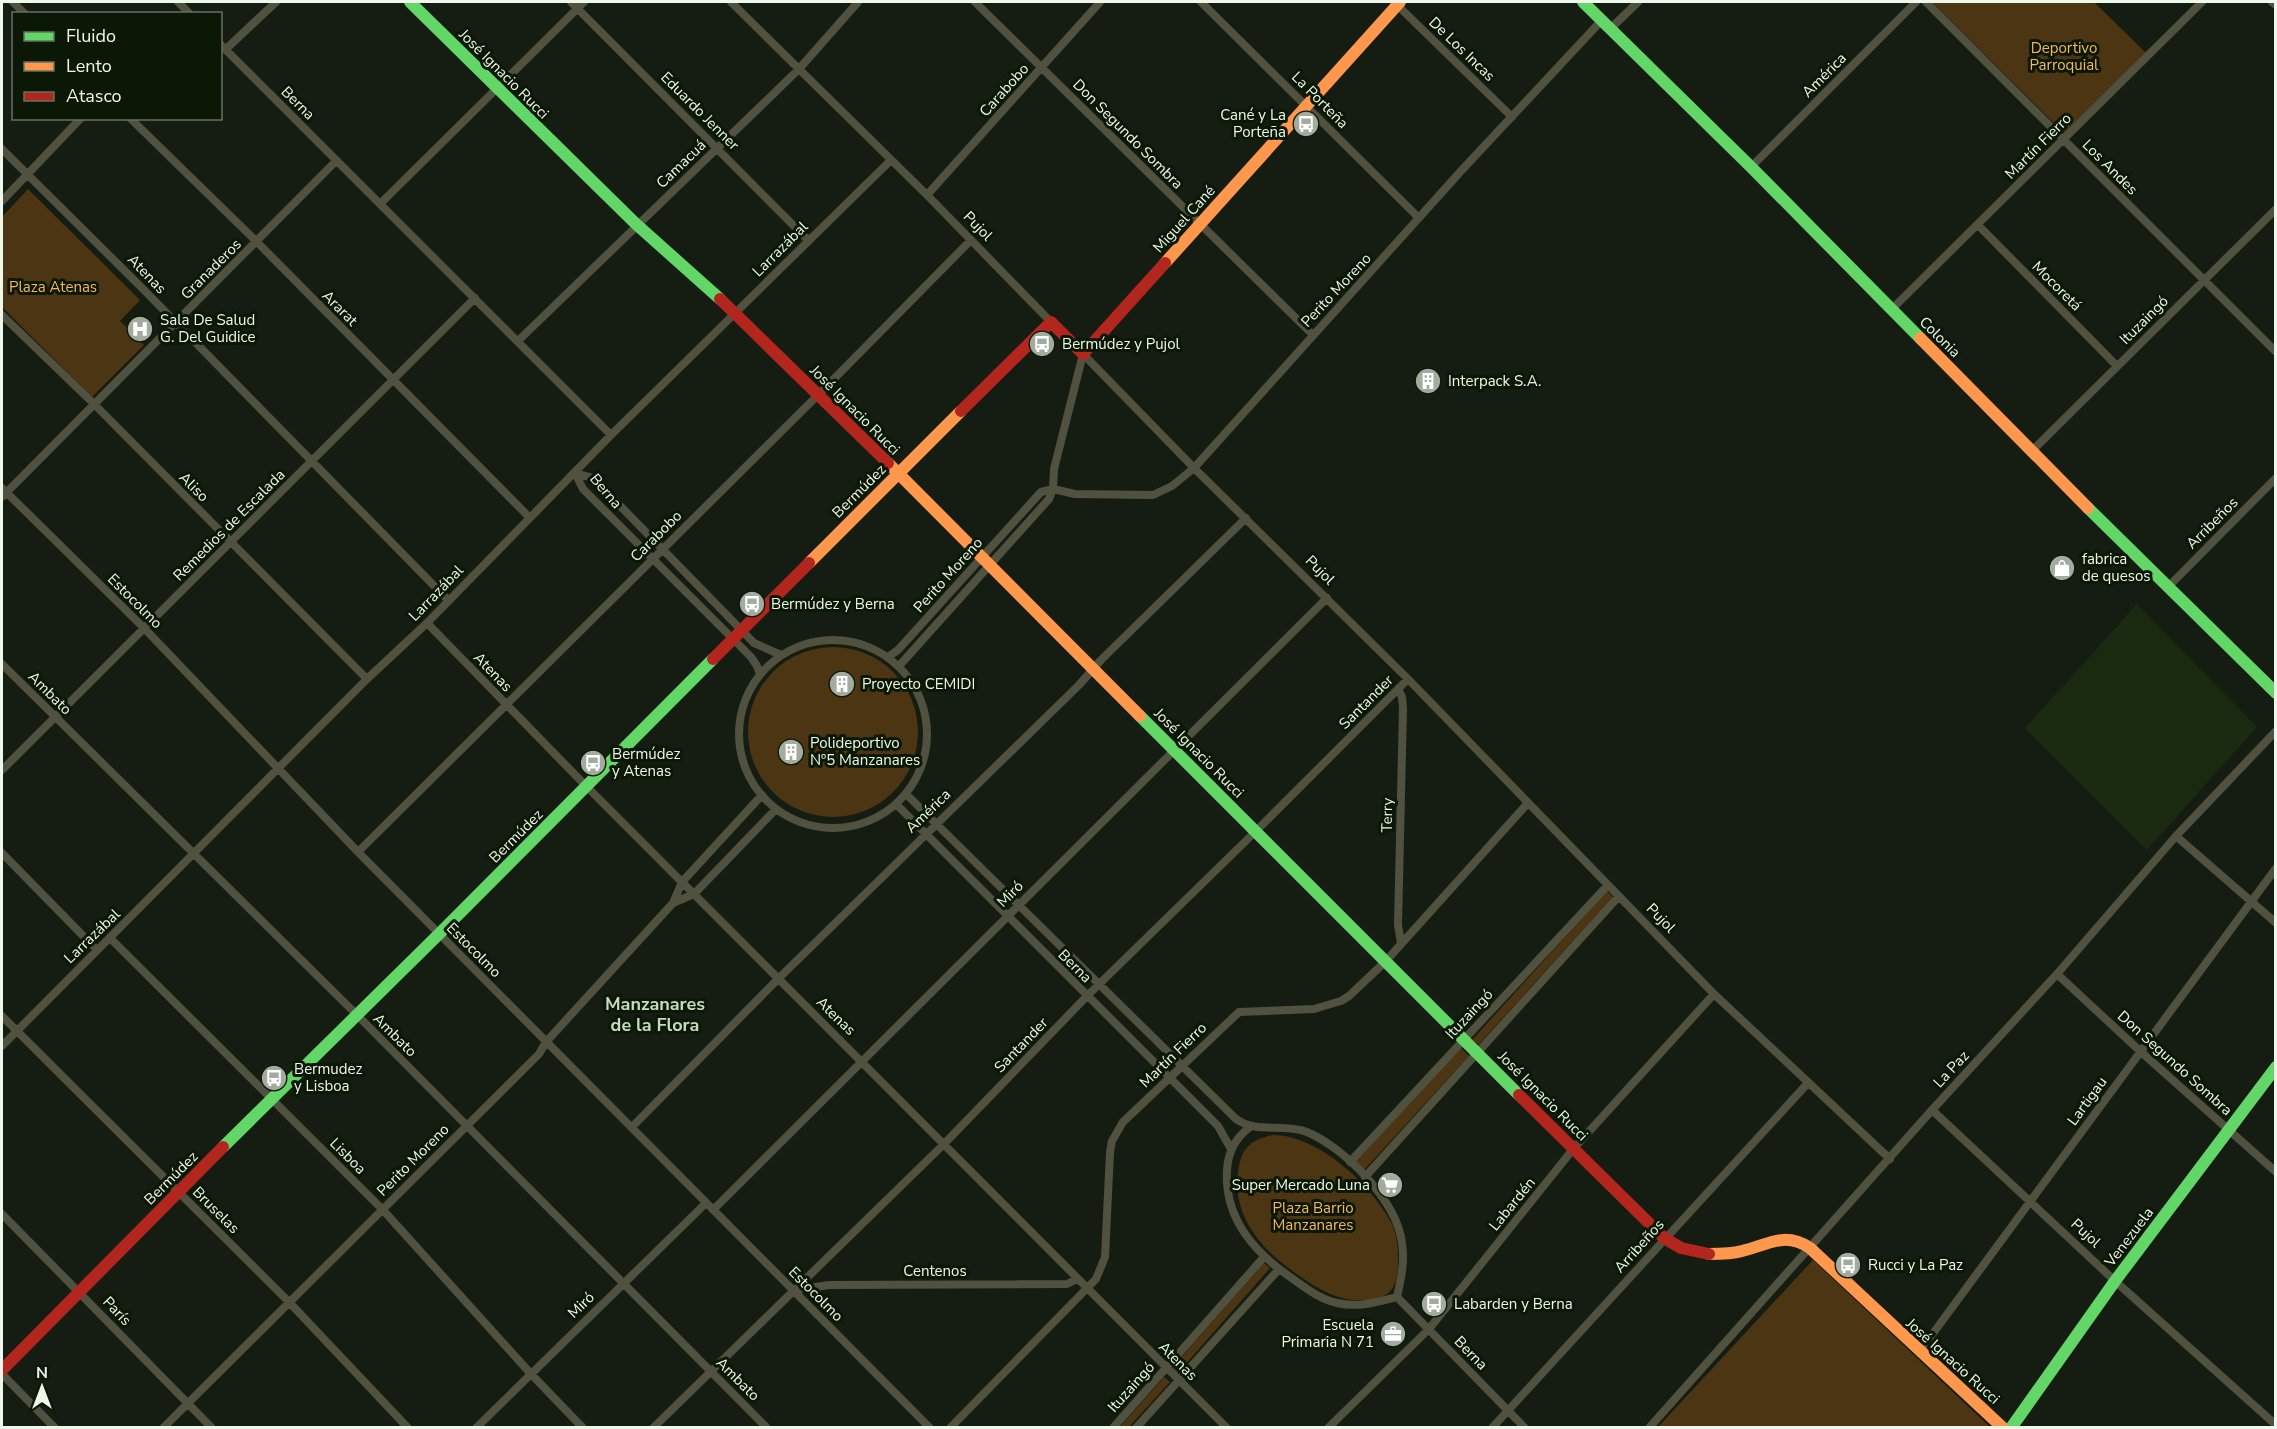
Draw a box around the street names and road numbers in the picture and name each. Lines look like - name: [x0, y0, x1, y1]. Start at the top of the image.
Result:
- street label: De Los Incas: [1425, 12, 1499, 86]
- street label: José Ignacio Rucci: [454, 24, 553, 123]
- street label: América: [1797, 48, 1851, 102]
- street label: Carabobo: [975, 59, 1033, 121]
- street label: Eduardo Jenner: [656, 67, 744, 155]
- street label: La Porteña: [1287, 67, 1353, 133]
- street label: Don Segundo Sombra: [1069, 75, 1187, 193]
- street label: Berna: [277, 82, 319, 124]
- street label: Martín Fierro: [2000, 108, 2076, 184]
- street label: Camacuá: [652, 135, 710, 193]
- street label: Los Andes: [2078, 135, 2142, 199]
- street label: Miguel Cané: [1148, 181, 1220, 257]
- street label: Pujol: [959, 207, 997, 246]
- street label: Larrazábal: [748, 217, 812, 281]
- street label: Granaderos: [176, 234, 246, 304]
- street label: Perito Moreno: [1296, 249, 1376, 331]
- street label: Atenas: [123, 250, 171, 298]
- street label: Mocoretá: [2028, 257, 2086, 315]
- street label: Ararat: [318, 286, 363, 331]
- street label: Ituzaingó: [2115, 291, 2173, 349]
- street label: Colonia: [1915, 312, 1965, 362]
- street label: José Ignacio Rucci: [805, 360, 904, 459]
- street label: Bermúdez: [828, 460, 890, 522]
- street label: Remedios de Escalada: [169, 465, 289, 585]
- street label: Aliso: [175, 468, 213, 506]
- street label: Berna: [585, 469, 627, 513]
- street label: Arribeños: [2182, 493, 2242, 553]
- street label: Carabobo: [626, 506, 686, 566]
- street label: Perito Moreno: [909, 533, 987, 617]
- street label: Pujol: [1301, 551, 1340, 590]
- street label: Larrazábal: [404, 560, 468, 625]
- street label: Estocolmo: [103, 569, 167, 633]
- street label: Atenas: [469, 648, 517, 696]
- street label: Ambato: [24, 667, 76, 719]
- street label: Santander: [1334, 670, 1398, 734]
- street label: José Ignacio Rucci: [1149, 703, 1248, 802]
- street label: América: [901, 785, 955, 837]
- street label: Terry: [1377, 797, 1397, 833]
- street label: Bermúdez: [485, 805, 547, 867]
- street label: Miró: [992, 876, 1028, 912]
- street label: Pujol: [1642, 899, 1680, 938]
- street label: Larrazábal: [60, 904, 125, 968]
- street label: Estocolmo: [442, 918, 506, 982]
- street label: Berna: [1054, 945, 1096, 987]
- street label: Ituzaingó: [1441, 985, 1497, 1043]
- street label: Atenas: [812, 992, 860, 1040]
- street label: Don Segundo Sombra: [2113, 1006, 2237, 1120]
- street label: Ambato: [369, 1009, 421, 1061]
- street label: Santander: [990, 1013, 1053, 1077]
- street label: Martín Fierro: [1135, 1018, 1211, 1092]
- street label: José Ignacio Rucci: [1493, 1046, 1592, 1145]
- street label: La Paz: [1929, 1046, 1973, 1092]
- street label: Lartigau: [2063, 1073, 2111, 1129]
- street label: Perito Moreno: [372, 1119, 454, 1201]
- street label: Lisboa: [325, 1133, 371, 1179]
- street label: Bermúdez: [140, 1147, 202, 1209]
- street label: Labardén: [1484, 1173, 1540, 1235]
- street label: Bruselas: [188, 1182, 244, 1238]
- street label: Venezuela: [2099, 1203, 2158, 1272]
- street label: Pujol: [2067, 1214, 2106, 1252]
- street label: Arribeños: [1609, 1215, 1669, 1277]
- street label: Centenos: [903, 1261, 967, 1281]
- street label: Estocolmo: [784, 1262, 848, 1326]
- street label: Miró: [563, 1287, 599, 1323]
- street label: París: [98, 1292, 136, 1330]
- street label: José Ignacio Rucci: [1901, 1313, 2004, 1408]
- street label: Berna: [1450, 1332, 1492, 1374]
- street label: Atenas: [1154, 1337, 1202, 1385]
- street label: Ambato: [712, 1353, 764, 1405]
- street label: Ituzaingó: [1103, 1357, 1159, 1417]

